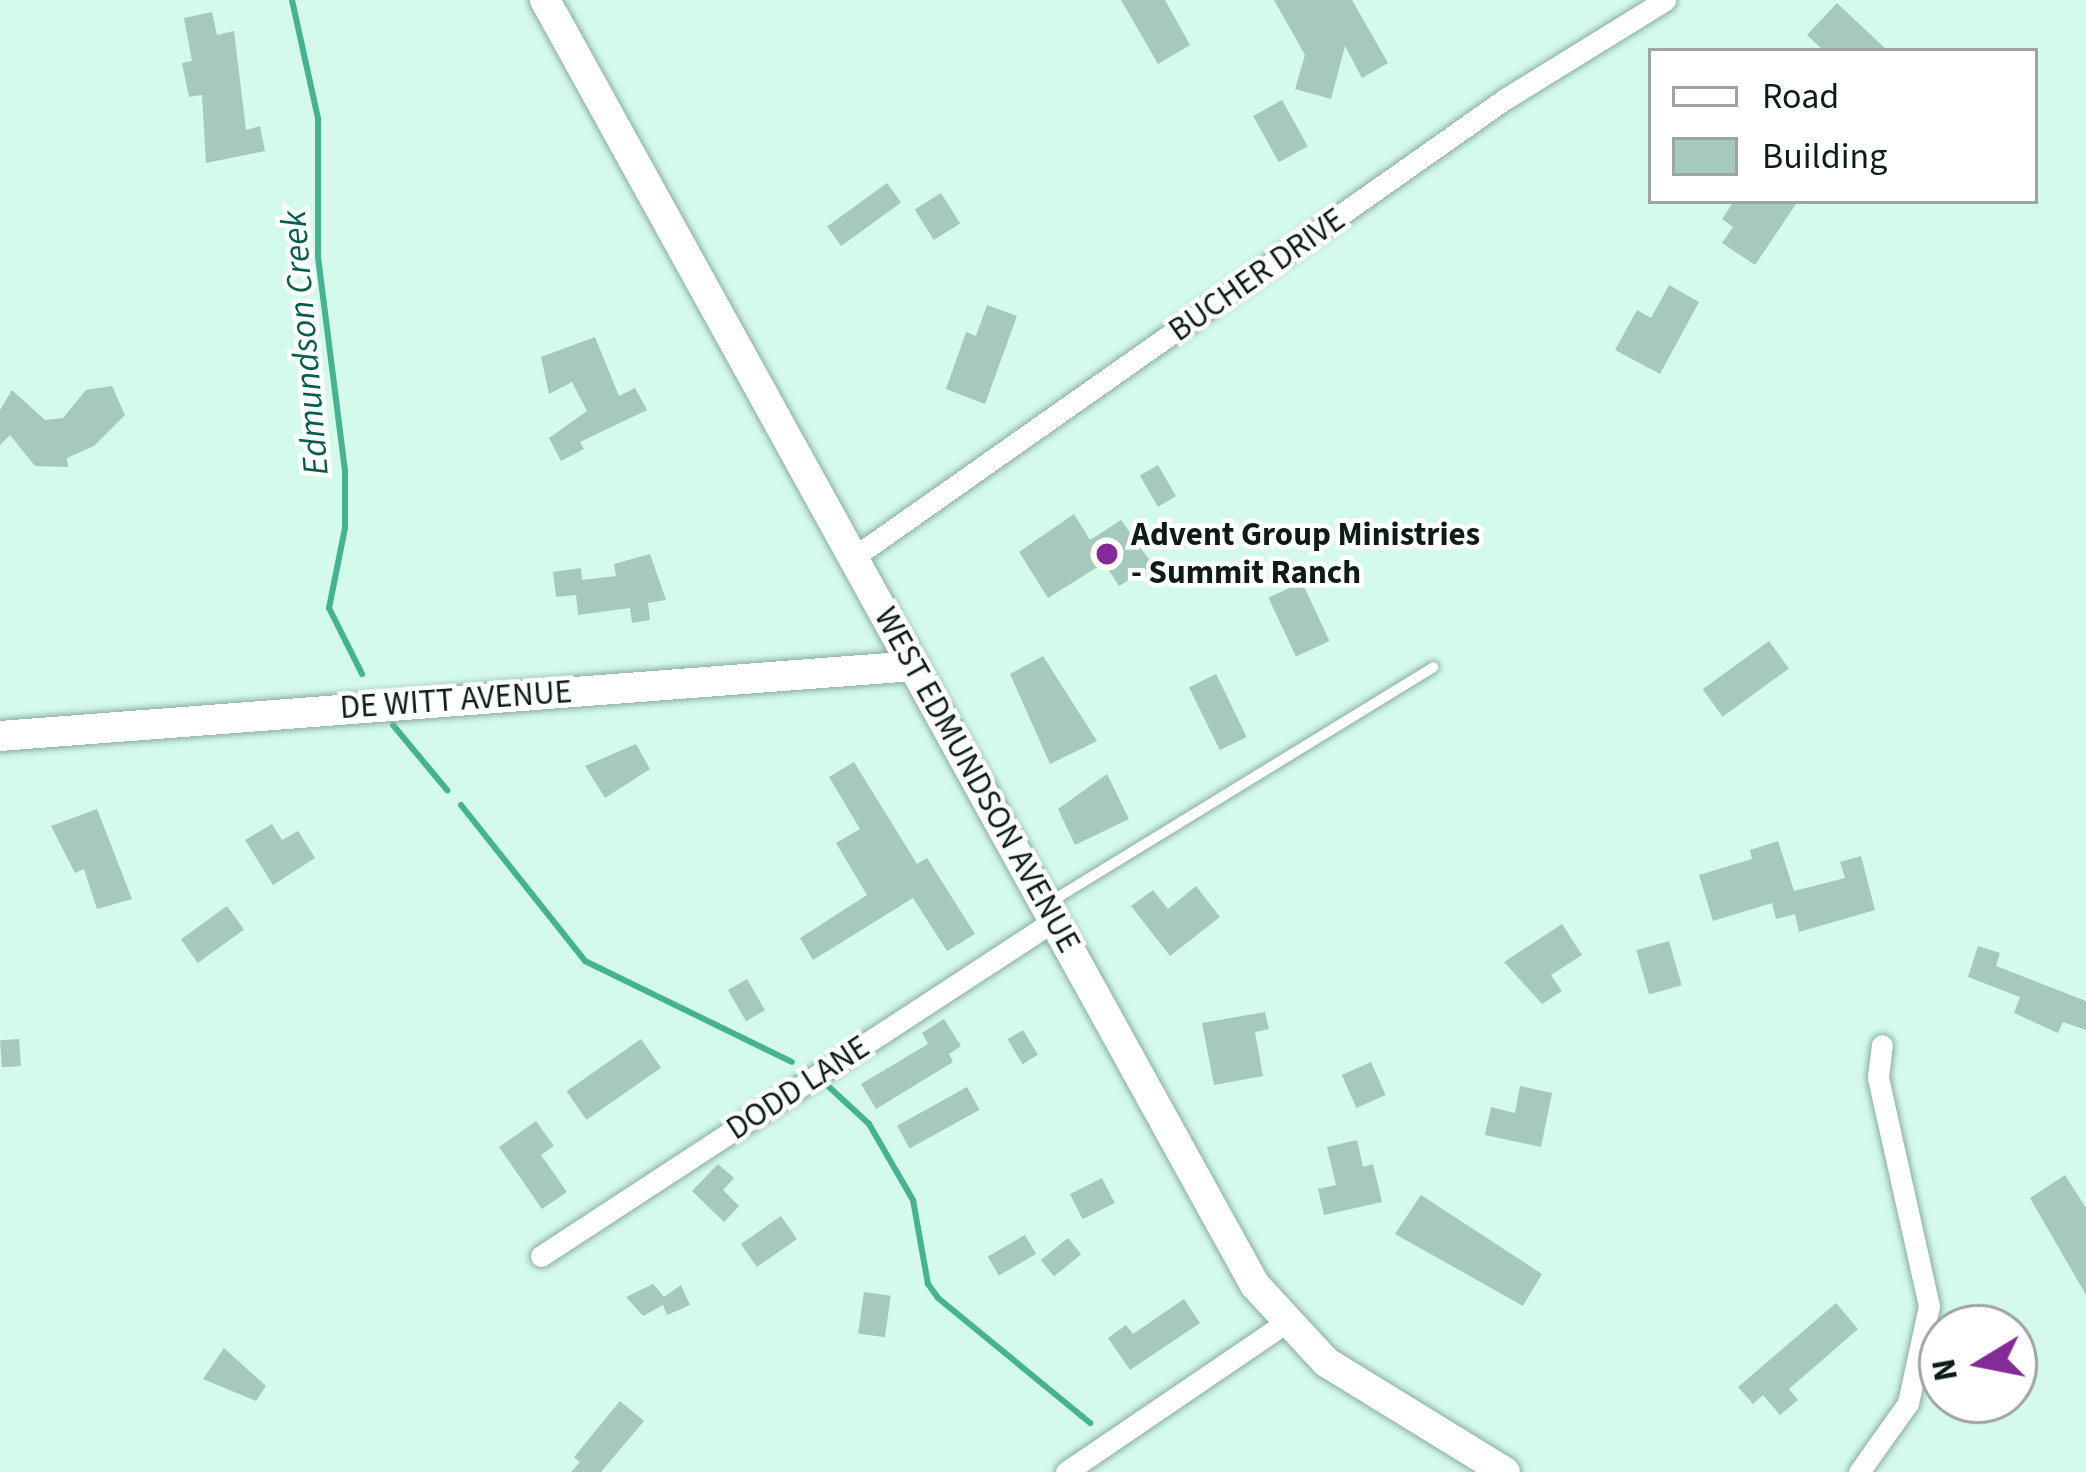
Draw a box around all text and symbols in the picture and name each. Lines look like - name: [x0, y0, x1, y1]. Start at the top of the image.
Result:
- legend: [1648, 48, 2038, 204]
- text: Road: [1762, 71, 1839, 122]
- text: Building: [1762, 131, 1887, 182]
- street label: BUCHER DRIVE: [1161, 200, 1353, 350]
- water label: Edmundson Creek: [272, 209, 338, 477]
- place label: Advent Group Ministries - Summit Ranch: [1131, 515, 1480, 593]
- marker: Advent Group Ministries - Summit Ranch: [1094, 541, 1120, 567]
- street label: WEST EDMUNDSON AVENUE: [865, 600, 1089, 960]
- street label: DE WITT AVENUE: [339, 672, 573, 728]
- street label: DODD LANE: [719, 1027, 877, 1149]
- north arrow: [1918, 1304, 2038, 1424]
- text: N: [1920, 1355, 1970, 1385]

